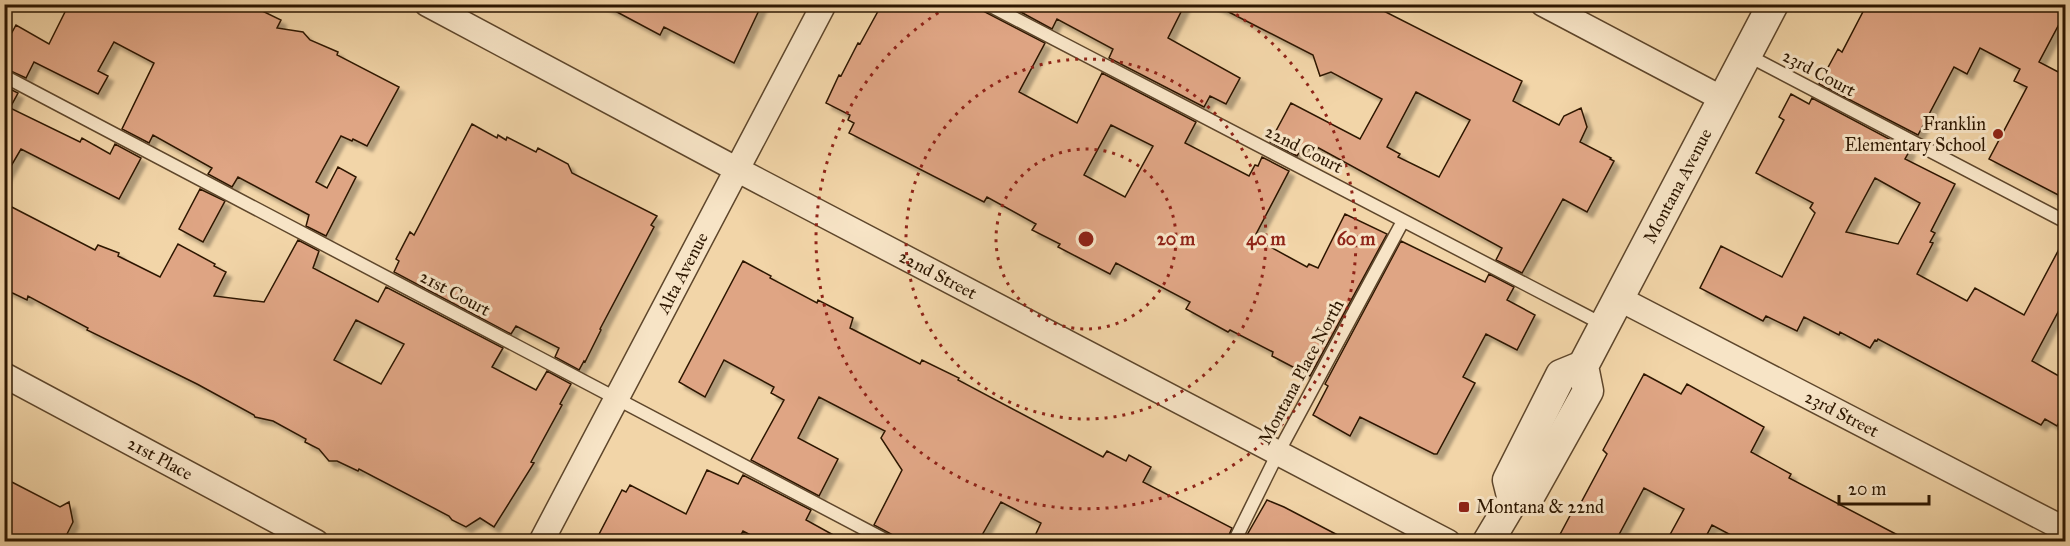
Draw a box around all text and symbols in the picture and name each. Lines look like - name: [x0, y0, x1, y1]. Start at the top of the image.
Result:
- street label: 23rd Court: [1779, 45, 1860, 102]
- place label: Franklin Elementary School: [1844, 113, 1986, 156]
- street label: 22nd Court: [1261, 120, 1347, 178]
- street label: Montana Avenue: [1638, 125, 1717, 247]
- marker: Franklin Elementary School: [1991, 127, 2005, 141]
- street label: Alta Avenue: [652, 228, 713, 318]
- text: 20 m: [1157, 228, 1196, 250]
- text: 40 m: [1246, 228, 1287, 251]
- text: 60 m: [1337, 228, 1376, 250]
- centre of rings: [1076, 229, 1096, 249]
- street label: 22nd Street: [895, 245, 981, 304]
- street label: 21st Court: [416, 265, 495, 321]
- street label: Montana Place North: [1253, 296, 1349, 448]
- street label: 23rd Street: [1801, 386, 1883, 442]
- street label: 21st Place: [124, 432, 196, 485]
- scale bar: [1839, 468, 1929, 506]
- text: 20 m: [1848, 478, 1886, 500]
- place label: Montana & 22nd: [1476, 496, 1604, 518]
- marker: Montana & 22nd: [1457, 500, 1471, 514]

